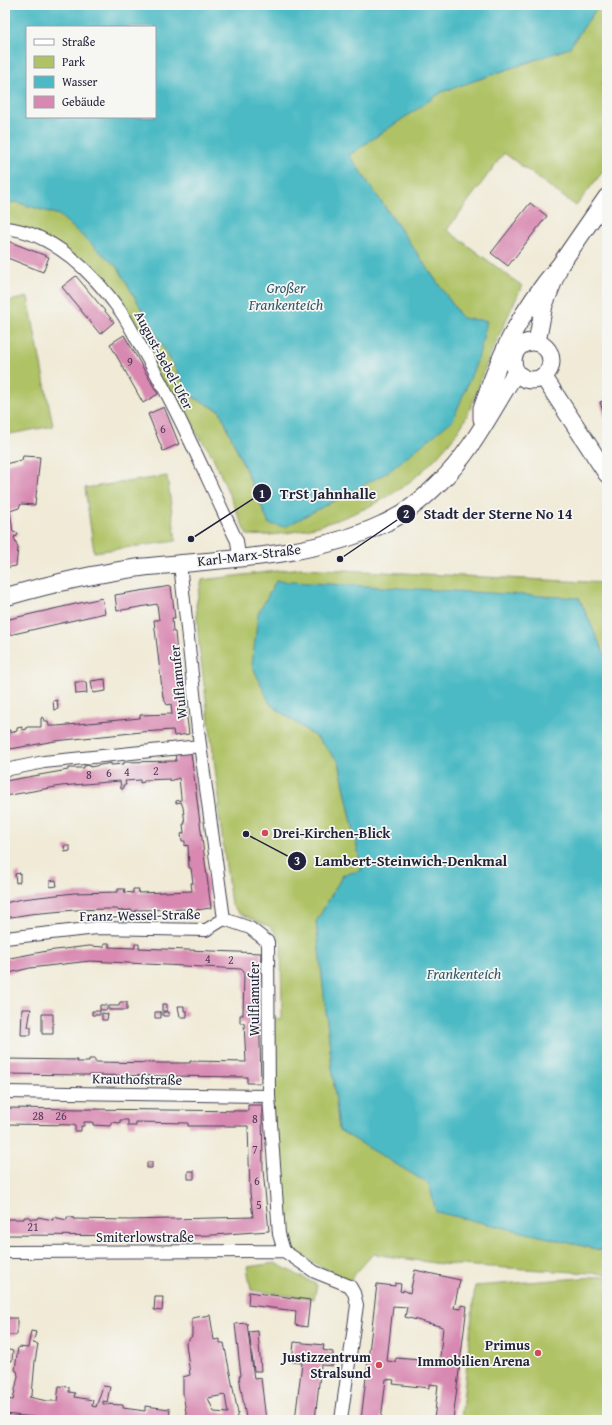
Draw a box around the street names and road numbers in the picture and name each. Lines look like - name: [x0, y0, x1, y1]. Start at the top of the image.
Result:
- street label: August-Bebel-Ufer: [130, 307, 199, 413]
- street label: Karl-Marx-Straße: [196, 539, 302, 571]
- street label: Wulflamufer: [164, 644, 192, 720]
- street label: Franz-Wessel-Straße: [79, 904, 201, 926]
- street label: Wulflamufer: [244, 962, 264, 1036]
- street label: Krauthofstraße: [92, 1068, 183, 1090]
- street label: Smiterlowstraße: [96, 1227, 194, 1247]

